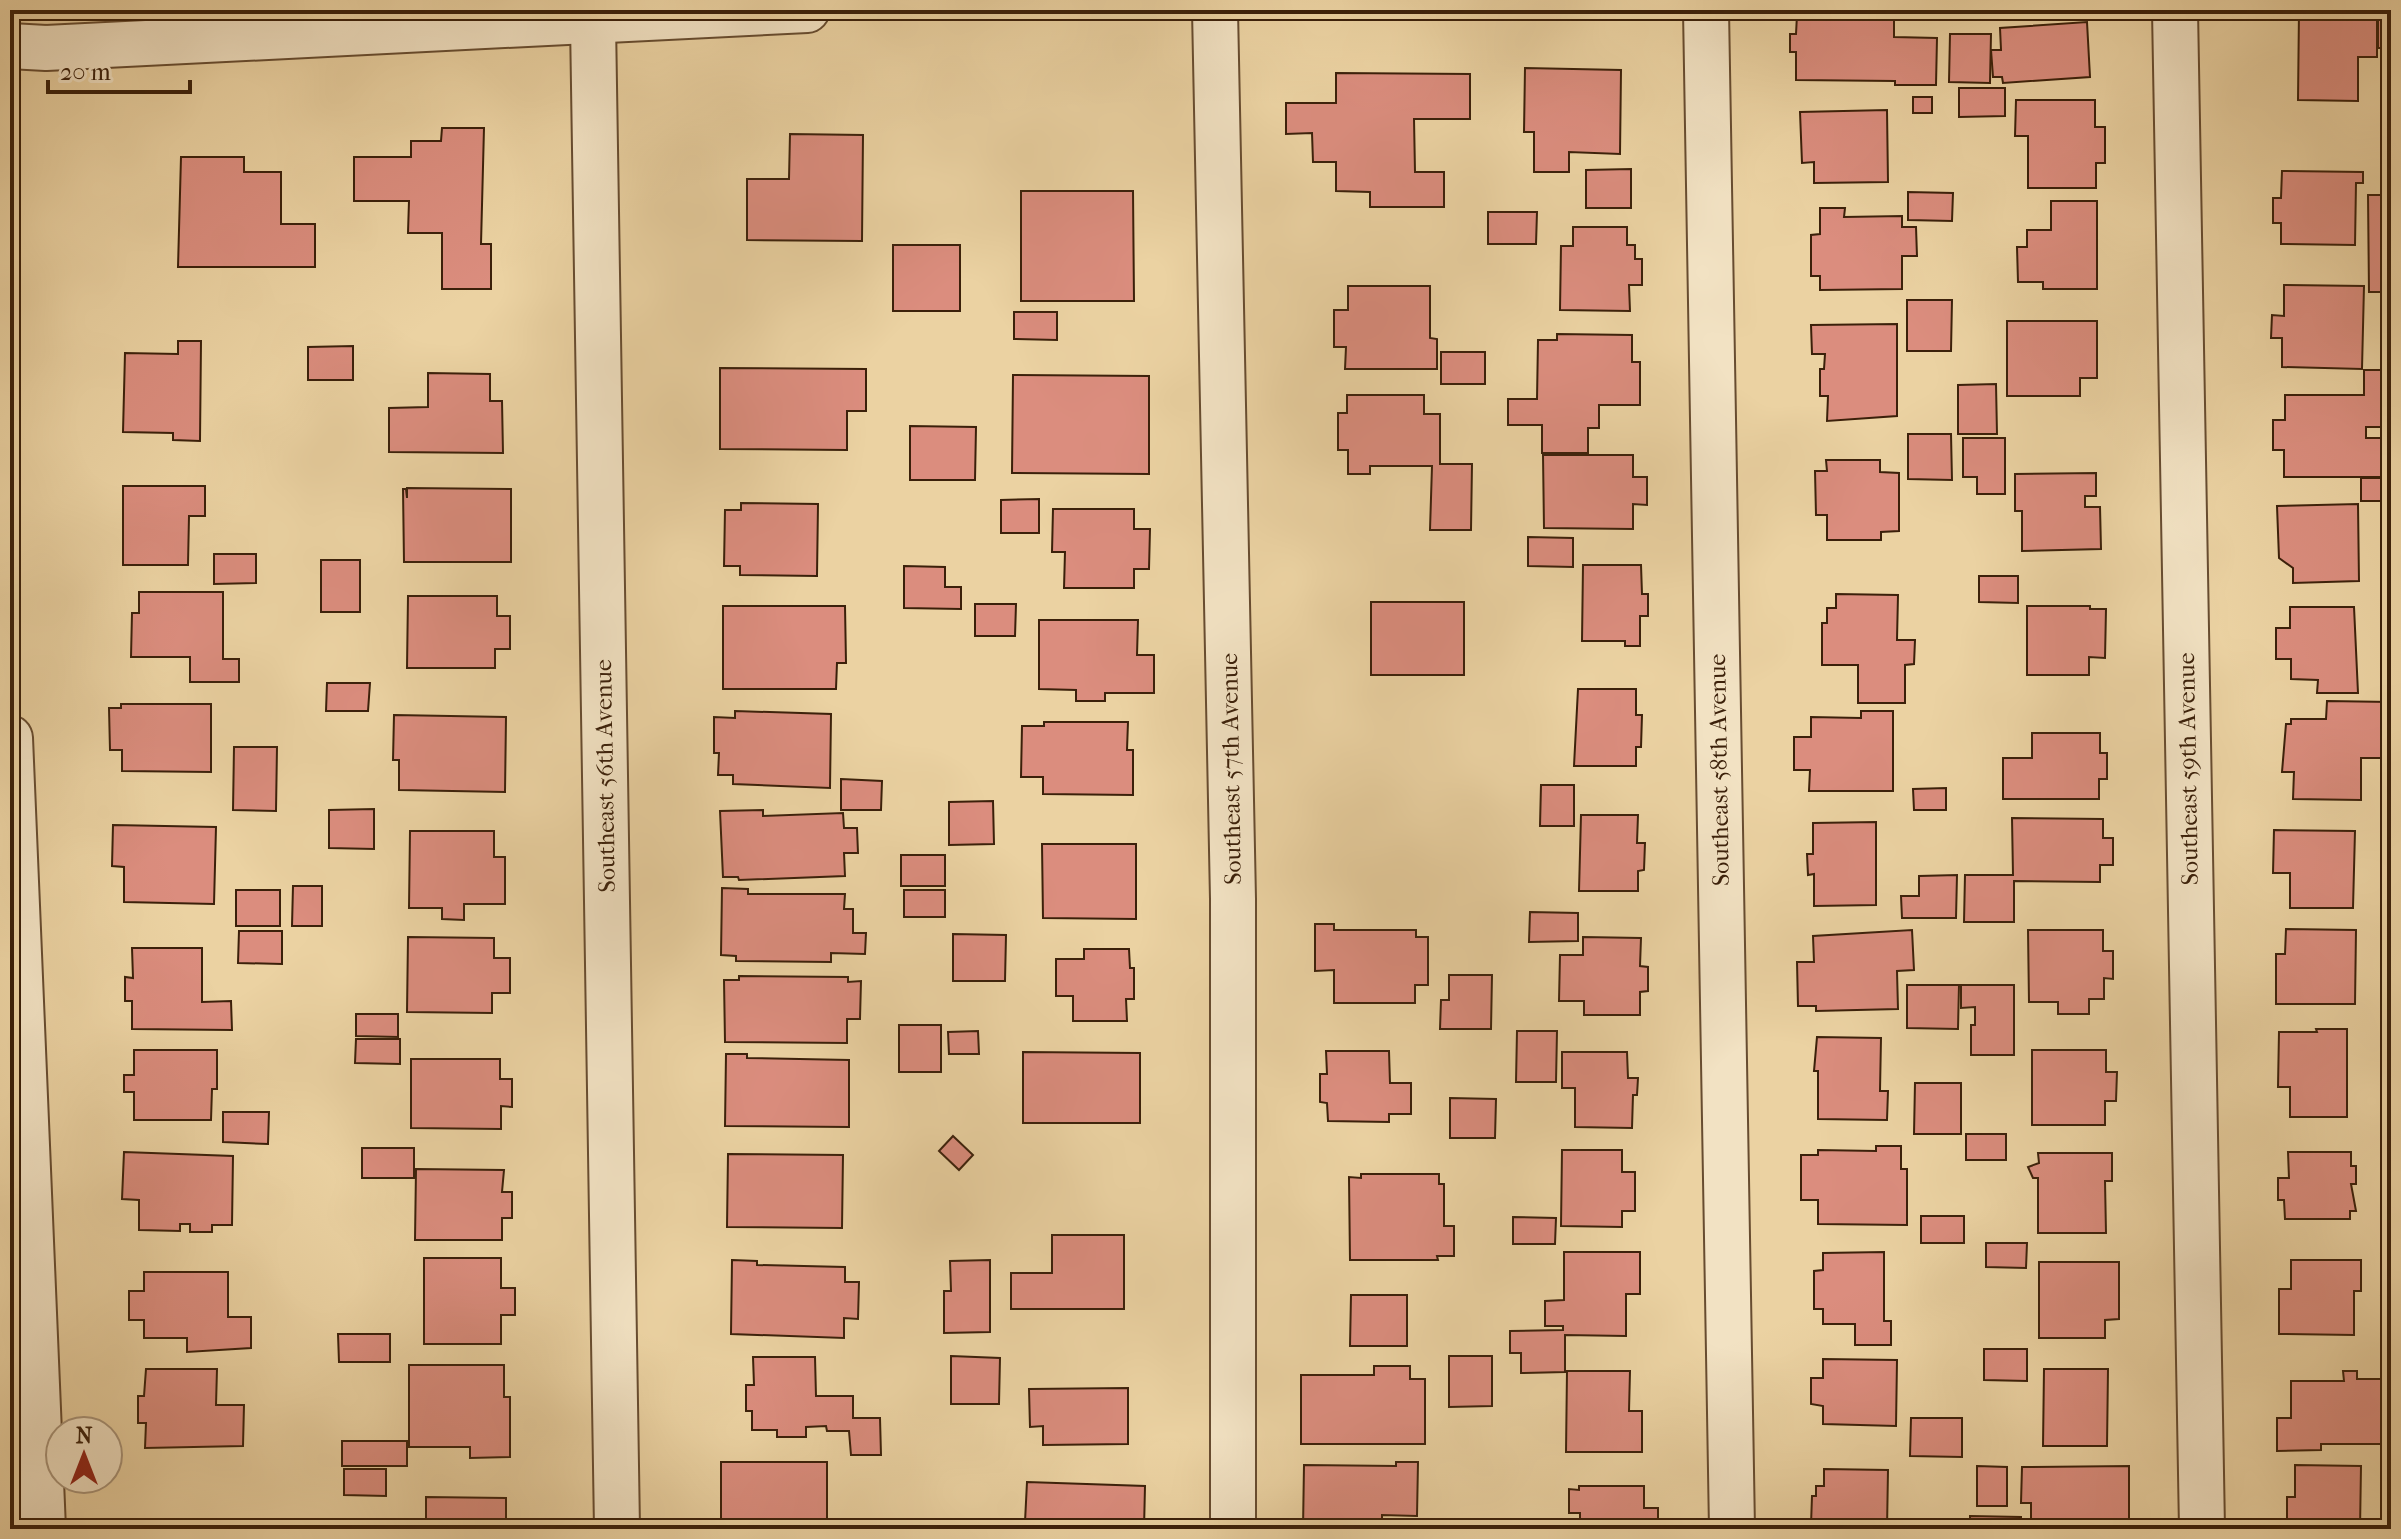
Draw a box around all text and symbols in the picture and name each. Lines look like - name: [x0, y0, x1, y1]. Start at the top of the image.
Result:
- scale bar: [48, 44, 190, 94]
- text: 20 m: [60, 58, 111, 86]
- street label: Southeast 59th Avenue: [2172, 652, 2204, 886]
- street label: Southeast 57th Avenue: [1215, 653, 1247, 885]
- street label: Southeast 58th Avenue: [1703, 653, 1735, 886]
- street label: Southeast 56th Avenue: [589, 659, 621, 893]
- north arrow: [44, 1415, 124, 1495]
- text: N: [76, 1423, 93, 1449]

